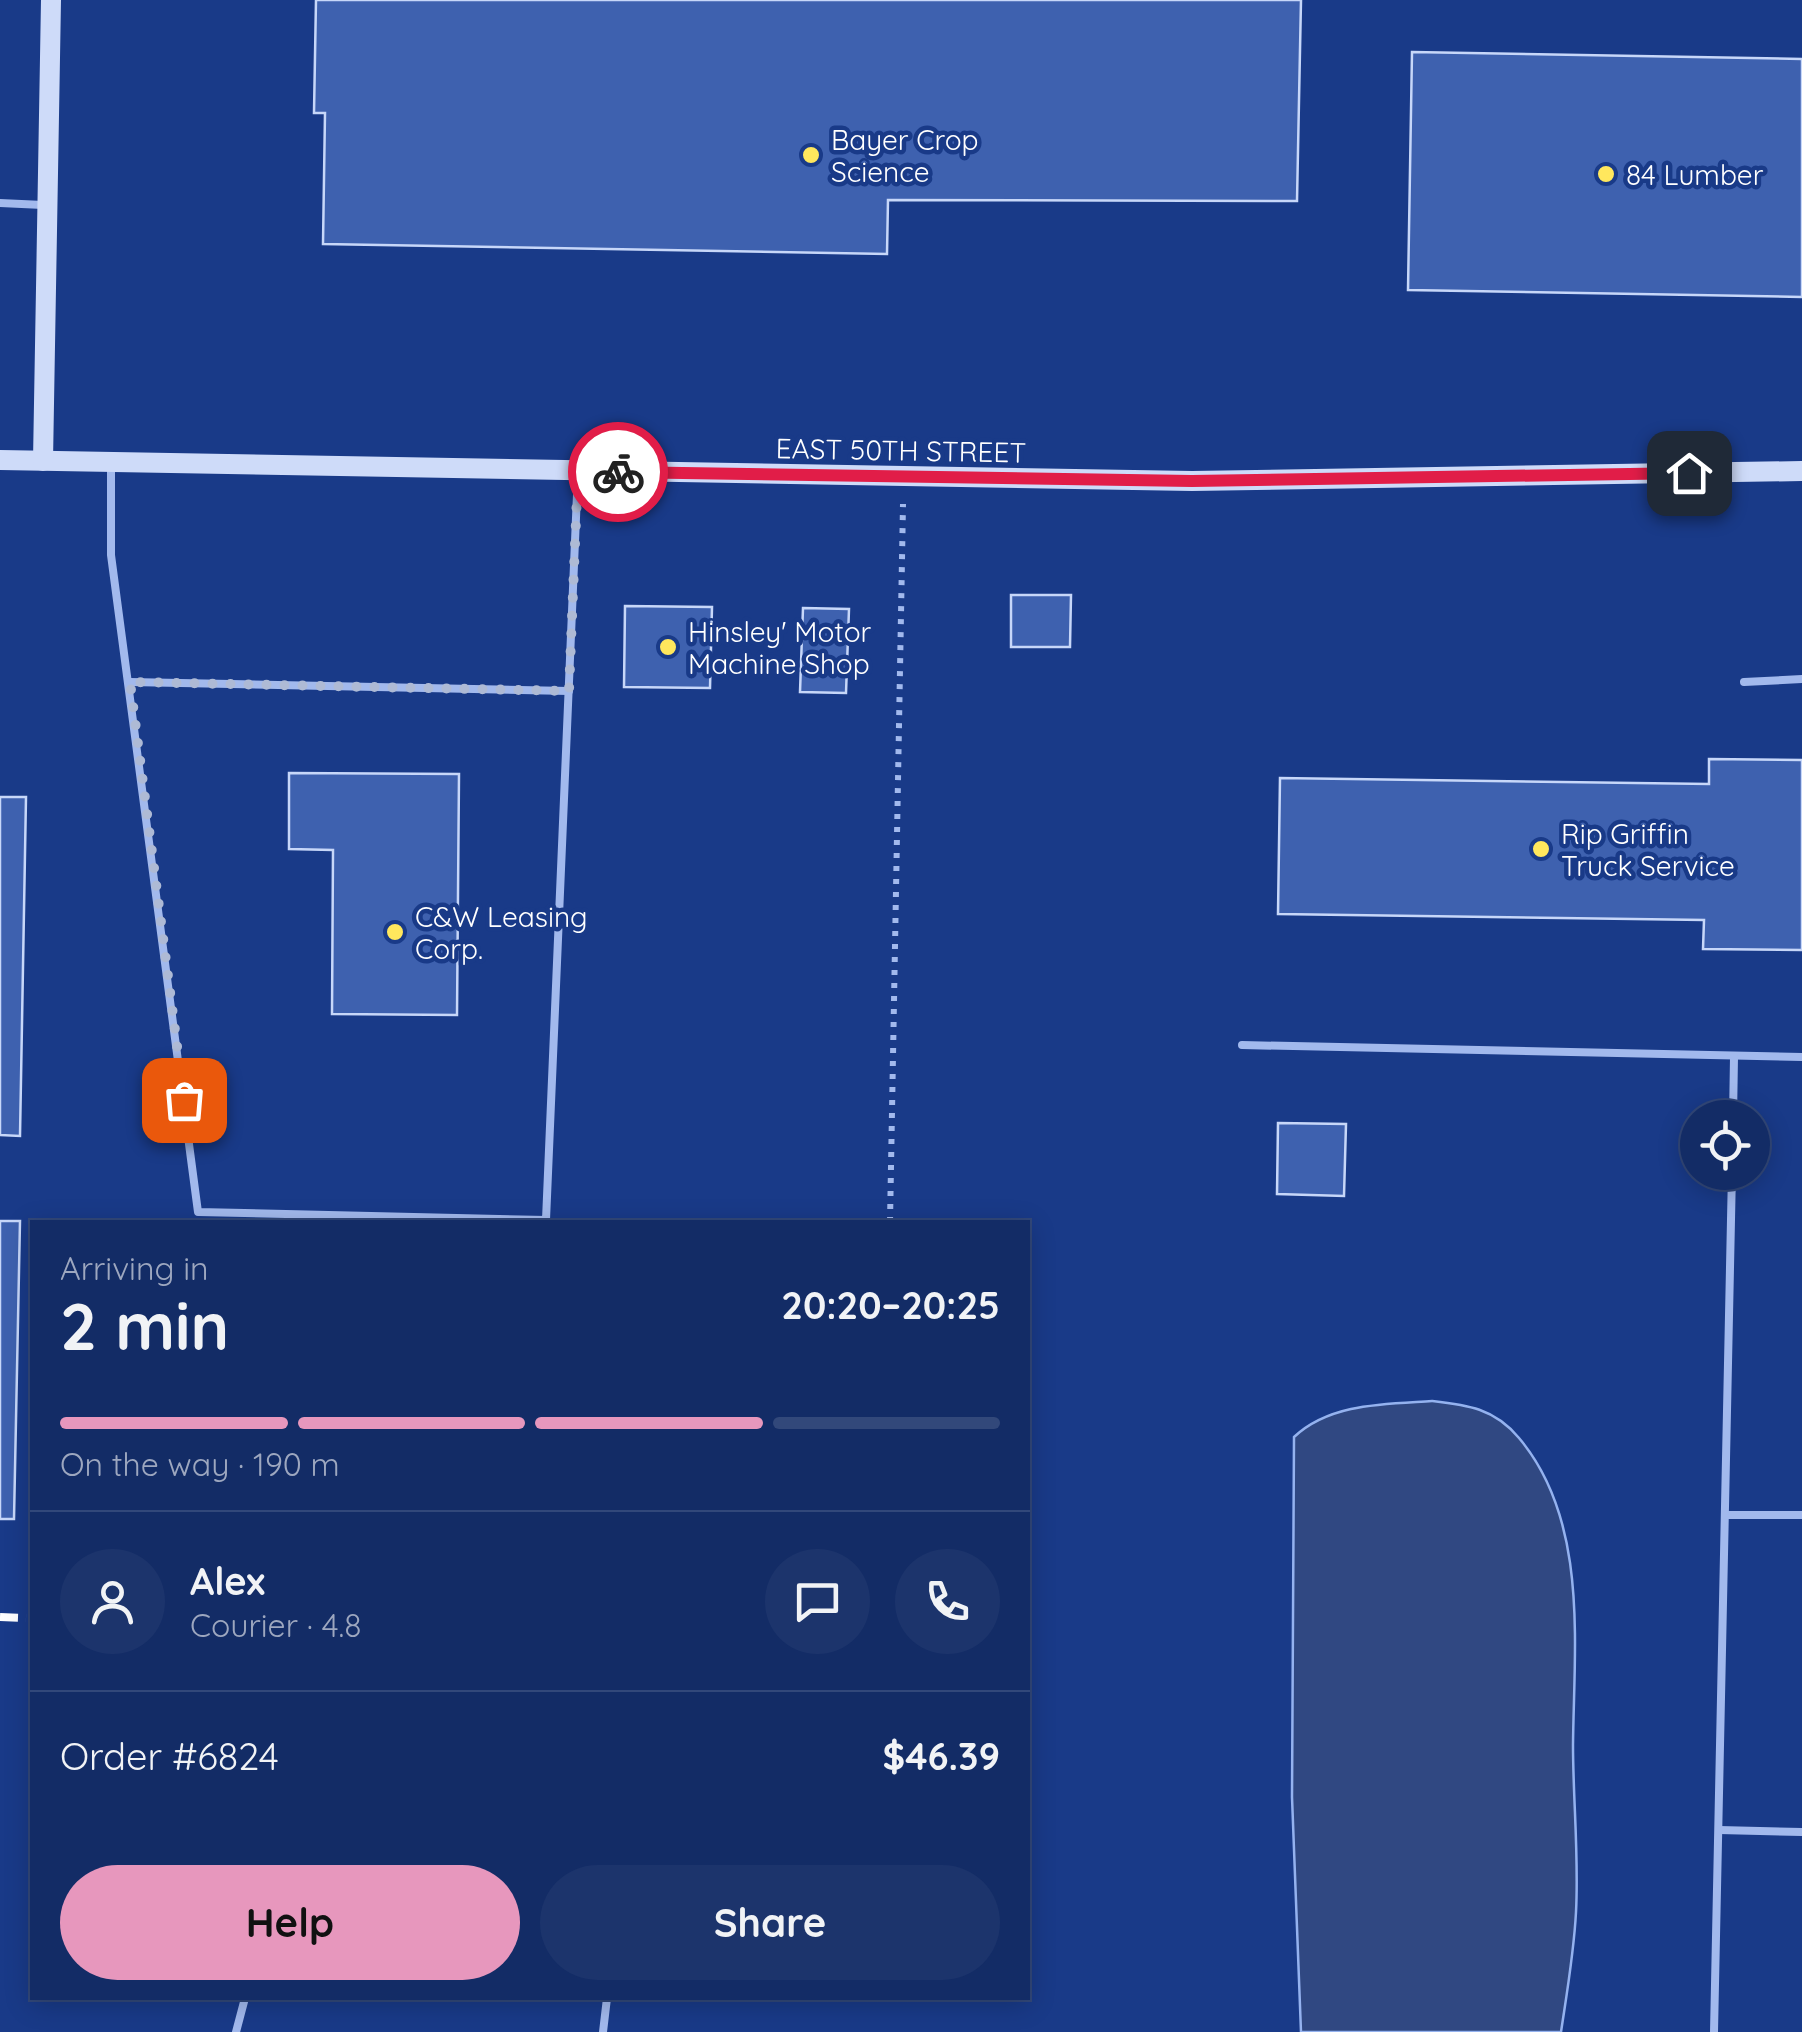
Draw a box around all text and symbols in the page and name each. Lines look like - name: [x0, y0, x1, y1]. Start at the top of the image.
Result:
- place label: Bayer Crop Science: [831, 122, 979, 189]
- marker: Bayer Crop Science: [800, 144, 822, 166]
- place label: 84 Lumber: [1626, 157, 1764, 192]
- marker: 84 Lumber: [1595, 163, 1617, 185]
- courier: [568, 422, 668, 522]
- street label: EAST 50TH STREET: [775, 430, 1027, 470]
- pin: [1647, 431, 1732, 516]
- icon: bike: [591, 445, 646, 500]
- icon: home: [1662, 446, 1717, 501]
- place label: Hinsley' Motor Machine Shop: [688, 614, 872, 681]
- marker: Hinsley' Motor Machine Shop: [657, 636, 679, 658]
- place label: Rip Griffin Truck Service: [1561, 816, 1735, 883]
- marker: Rip Griffin Truck Service: [1530, 838, 1552, 860]
- place label: C&W Leasing Corp.: [415, 899, 588, 966]
- marker: C&W Leasing Corp.: [384, 921, 406, 943]
- pin: [142, 1058, 227, 1143]
- icon: bag: [157, 1073, 212, 1128]
- map controls: [1680, 1100, 1770, 1190]
- button: locate: [1680, 1100, 1770, 1190]
- text: Arriving in: [60, 1248, 209, 1288]
- text: 20:20–20:25: [781, 1281, 1000, 1329]
- text: 2 min: [60, 1285, 229, 1366]
- text: On the way · 190 m: [60, 1444, 340, 1484]
- button: person: [60, 1549, 165, 1654]
- button: chat: [765, 1549, 870, 1654]
- button: phone: [895, 1549, 1000, 1654]
- text: Alex: [190, 1557, 265, 1605]
- text: Courier · 4.8: [190, 1605, 362, 1645]
- text: Order #6824: [60, 1732, 279, 1780]
- text: $46.39: [883, 1732, 1000, 1780]
- button: Help: [60, 1865, 520, 1980]
- button: Share: [540, 1865, 1000, 1980]

